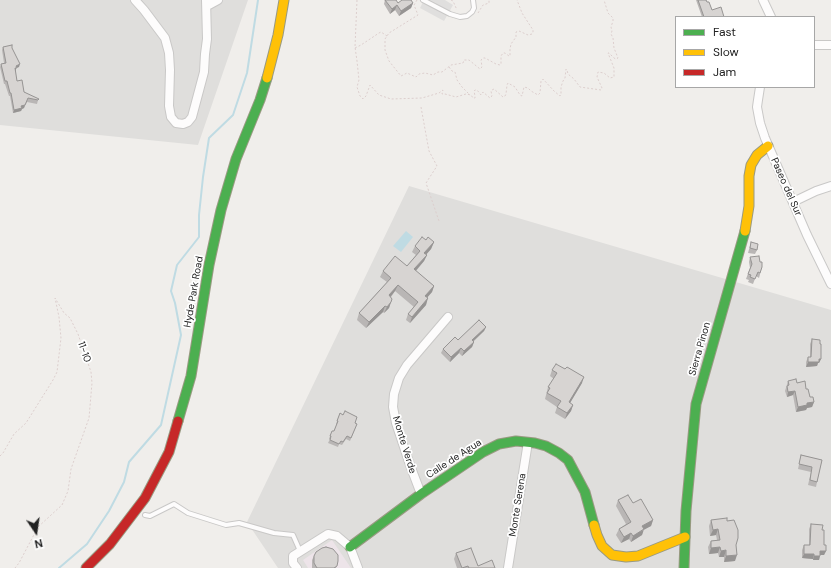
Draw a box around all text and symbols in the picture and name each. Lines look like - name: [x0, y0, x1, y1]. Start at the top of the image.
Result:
- legend: [675, 16, 815, 88]
- text: Fast: [713, 24, 736, 40]
- text: Slow: [713, 44, 739, 60]
- text: Jam: [713, 64, 736, 80]
- street label: Paseo del Sur: [768, 156, 804, 218]
- street label: Hyde Park Road: [182, 255, 206, 329]
- street label: Sierra Pinon: [687, 321, 713, 377]
- street label: 11-10: [75, 340, 93, 364]
- street label: Monte Verde: [390, 415, 418, 475]
- street label: Calle de Agua: [424, 437, 484, 481]
- street label: Monte Serena: [507, 472, 529, 538]
- north arrow: [16, 512, 56, 552]
- text: N: [33, 536, 44, 551]

